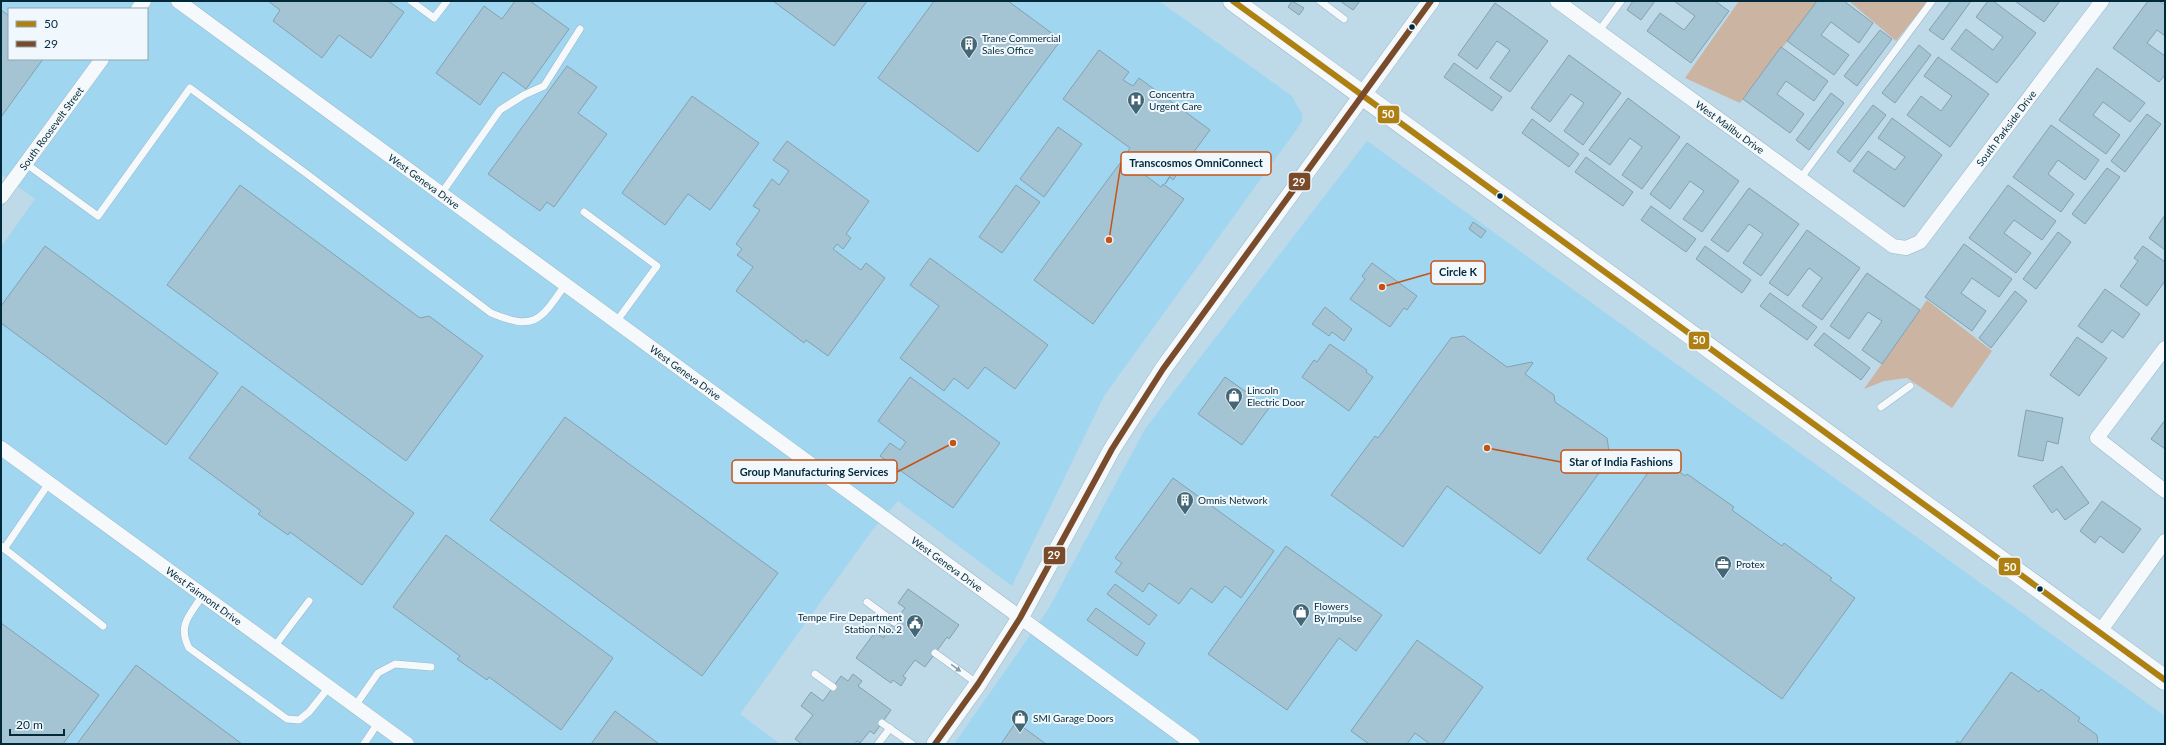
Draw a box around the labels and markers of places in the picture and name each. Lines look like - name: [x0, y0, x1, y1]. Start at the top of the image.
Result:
- unlabelled marker: [1407, 22, 1417, 32]
- place label: Trane Commercial Sales Office: [982, 32, 1061, 56]
- building icon: Trane Commercial Sales Office: [959, 34, 979, 59]
- place label: Concentra Urgent Care: [1149, 88, 1202, 112]
- hospital icon: Concentra Urgent Care: [1126, 90, 1146, 115]
- callout: Transcosmos OmniConnect: [1121, 152, 1271, 175]
- unlabelled marker: [1495, 191, 1505, 201]
- callout: Circle K: [1431, 261, 1485, 284]
- place label: Lincoln Electric Door: [1247, 384, 1305, 408]
- shop icon: Lincoln Electric Door: [1224, 386, 1244, 411]
- callout: Star of India Fashions: [1561, 450, 1681, 473]
- callout: Group Manufacturing Services: [732, 460, 897, 483]
- building icon: Omnis Network: [1175, 490, 1195, 515]
- place label: Omnis Network: [1198, 494, 1268, 506]
- office icon: Protex: [1713, 554, 1733, 579]
- place label: Protex: [1736, 558, 1765, 570]
- unlabelled marker: [2035, 584, 2045, 594]
- place label: Flowers By Impulse: [1314, 600, 1362, 624]
- shop icon: Flowers By Impulse: [1291, 602, 1311, 627]
- place label: Tempe Fire Department Station No. 2: [798, 611, 902, 635]
- public building icon: Tempe Fire Department Station No. 2: [905, 613, 925, 638]
- shop icon: SMI Garage Doors: [1010, 708, 1030, 733]
- place label: SMI Garage Doors: [1033, 712, 1114, 724]

